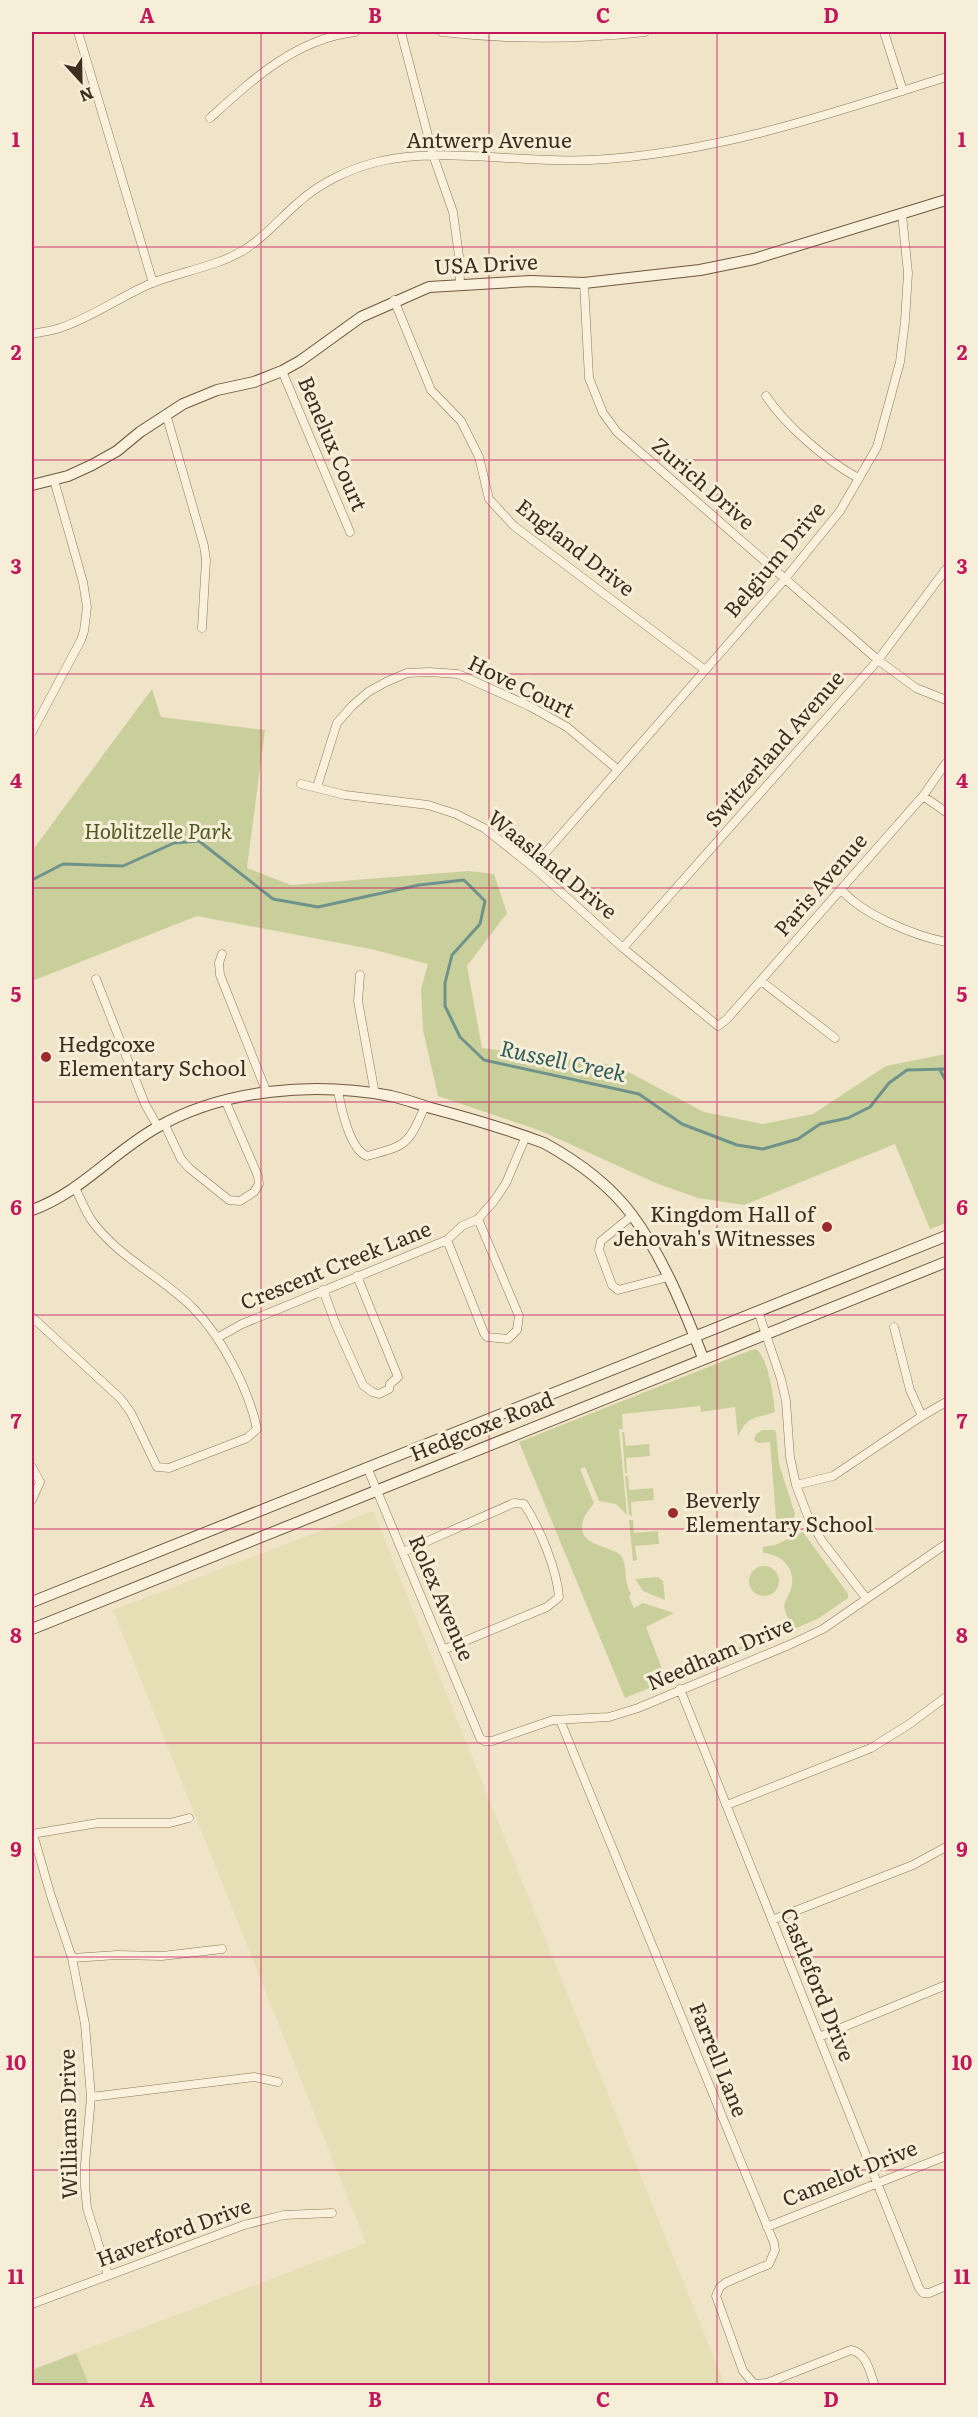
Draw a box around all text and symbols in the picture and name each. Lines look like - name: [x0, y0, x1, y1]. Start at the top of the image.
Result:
- text: A: [139, 0, 155, 29]
- text: B: [368, 0, 382, 29]
- text: C: [596, 0, 610, 29]
- text: D: [823, 0, 839, 29]
- north arrow: [51, 51, 111, 111]
- text: N: [76, 82, 98, 109]
- text: 1: [12, 123, 20, 153]
- street label: Antwerp Avenue: [406, 123, 572, 154]
- text: 1: [958, 123, 966, 153]
- street label: USA Drive: [433, 244, 539, 281]
- text: 2: [11, 336, 22, 366]
- text: 2: [957, 336, 968, 366]
- street label: Benelux Court: [292, 371, 377, 516]
- street label: Zurich Drive: [646, 429, 763, 536]
- street label: England Drive: [511, 490, 642, 602]
- street label: Belgium Drive: [715, 493, 831, 623]
- text: 3: [10, 550, 22, 580]
- text: 3: [956, 550, 968, 580]
- street label: Hove Court: [464, 646, 581, 724]
- street label: Switzerland Avenue: [696, 662, 850, 832]
- text: 4: [10, 764, 22, 794]
- text: 4: [956, 764, 968, 794]
- street label: Waasland Drive: [482, 801, 625, 925]
- park label: Hoblitzelle Park: [84, 814, 232, 845]
- street label: Paris Avenue: [765, 825, 873, 942]
- text: 5: [11, 978, 22, 1008]
- text: 5: [957, 978, 968, 1008]
- place label: Hedgcoxe Elementary School: [58, 1027, 247, 1082]
- water label: Russell Creek: [497, 1030, 629, 1089]
- marker: Hedgcoxe Elementary School: [39, 1050, 53, 1064]
- text: 6: [10, 1191, 22, 1221]
- text: 6: [956, 1191, 968, 1221]
- place label: Kingdom Hall of Jehovah's Witnesses: [613, 1197, 817, 1252]
- street label: Crescent Creek Lane: [235, 1211, 435, 1316]
- marker: Kingdom Hall of Jehovah's Witnesses: [820, 1220, 834, 1234]
- street label: Hedgcoxe Road: [405, 1382, 558, 1468]
- text: 7: [11, 1405, 22, 1435]
- text: 7: [957, 1405, 968, 1435]
- place label: Beverly Elementary School: [685, 1483, 874, 1538]
- marker: Beverly Elementary School: [666, 1506, 680, 1520]
- street label: Rolex Avenue: [403, 1529, 484, 1665]
- street label: Needham Drive: [641, 1607, 797, 1696]
- text: 8: [10, 1619, 22, 1649]
- text: 8: [956, 1619, 968, 1649]
- text: 9: [10, 1833, 22, 1863]
- text: 9: [956, 1833, 968, 1863]
- street label: Castleford Drive: [774, 1903, 864, 2066]
- street label: Farrell Lane: [683, 1997, 757, 2121]
- text: 10: [6, 2046, 26, 2076]
- text: 10: [952, 2046, 972, 2076]
- street label: Williams Drive: [50, 2048, 83, 2200]
- street label: Camelot Drive: [777, 2130, 921, 2213]
- street label: Haverford Drive: [91, 2188, 255, 2273]
- text: 11: [8, 2260, 24, 2290]
- text: 11: [954, 2260, 970, 2290]
- text: A: [139, 2383, 155, 2413]
- text: B: [368, 2383, 382, 2413]
- text: C: [596, 2383, 610, 2413]
- text: D: [823, 2383, 839, 2413]

